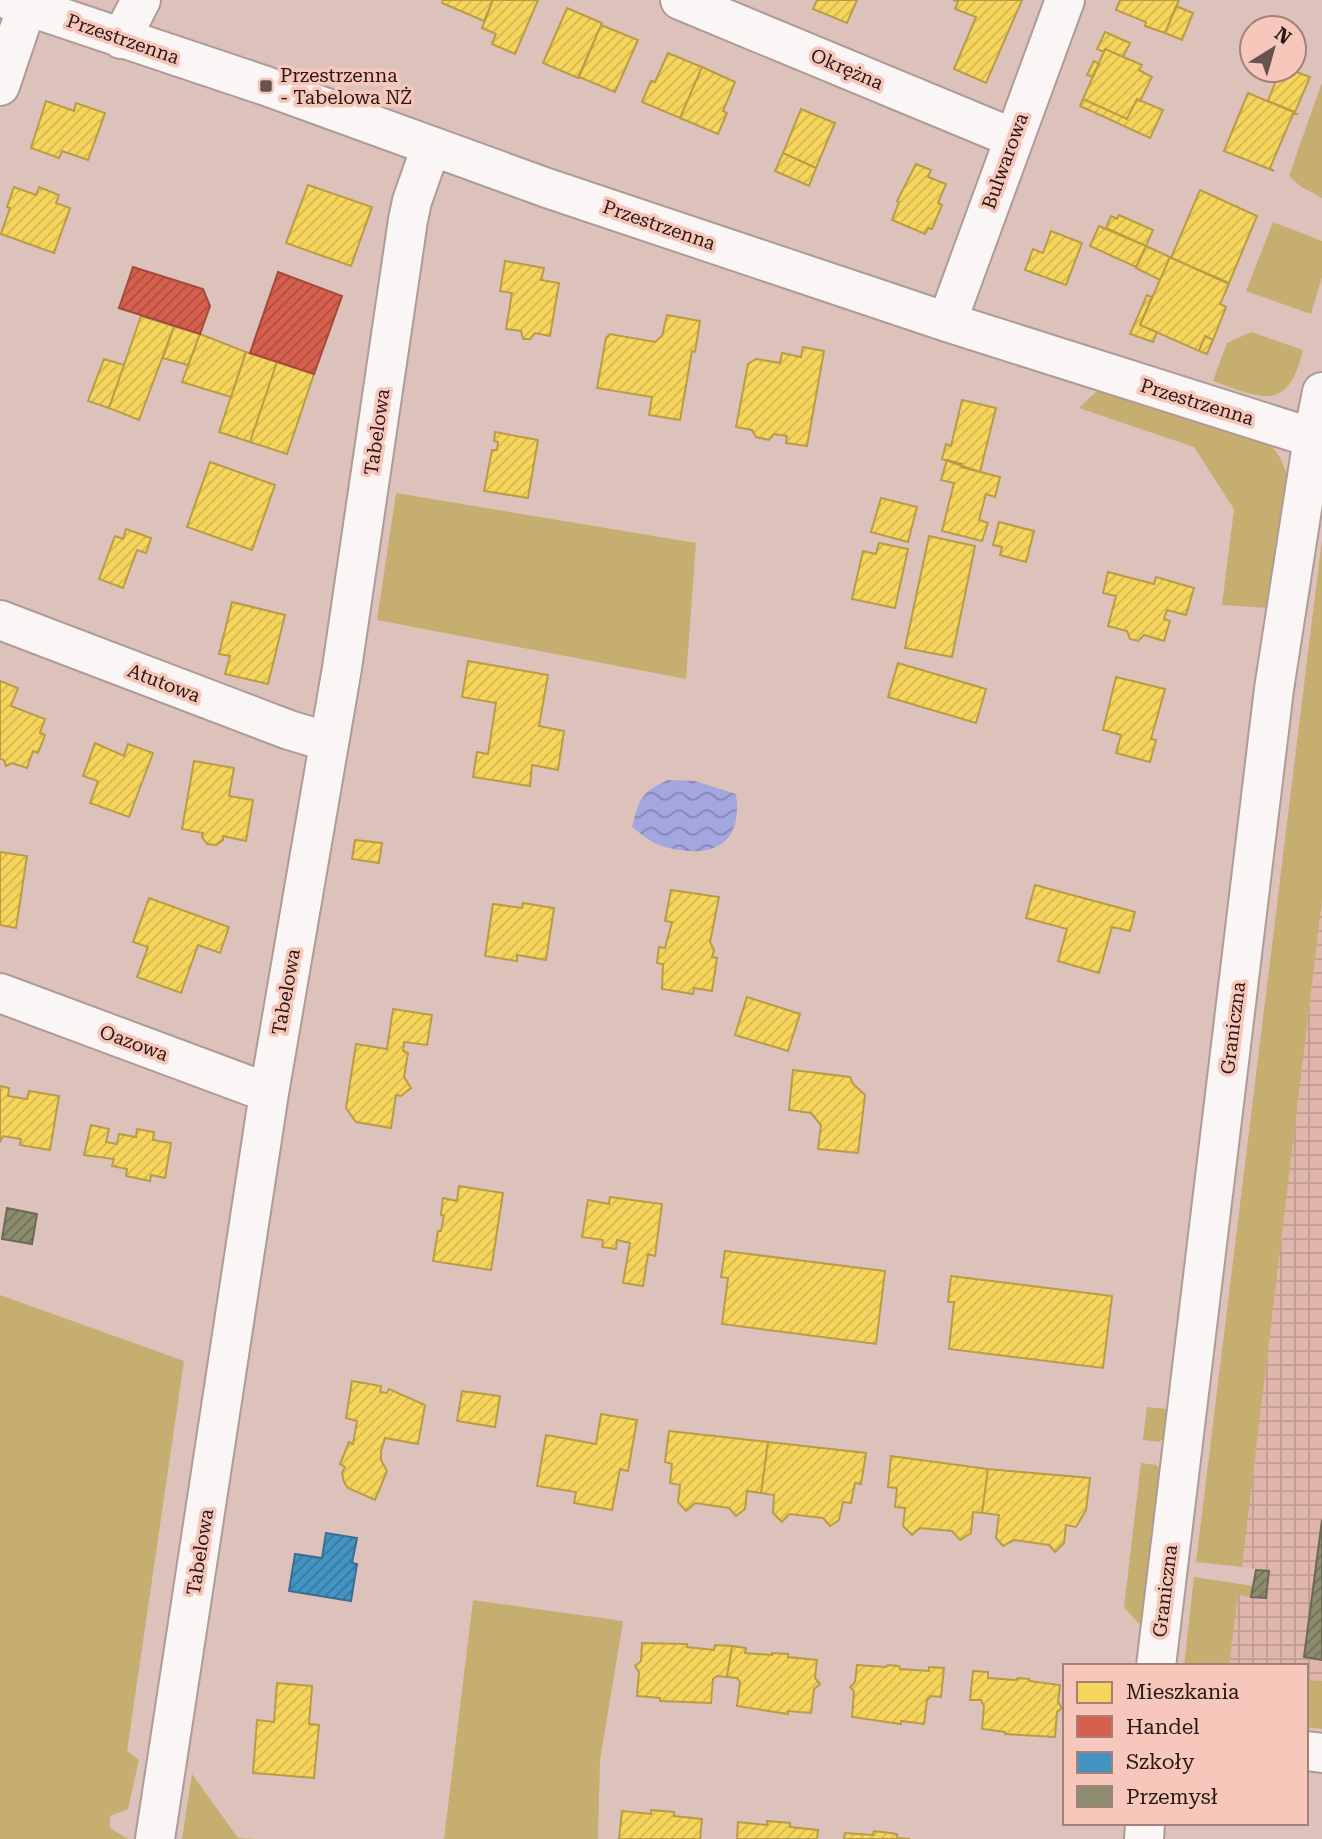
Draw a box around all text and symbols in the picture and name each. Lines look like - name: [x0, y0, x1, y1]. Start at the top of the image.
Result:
- street label: Przestrzenna: [64, 9, 183, 69]
- north arrow: [1238, 14, 1308, 84]
- text: N: [1270, 22, 1296, 50]
- street label: Okrężna: [807, 43, 887, 95]
- place label: Przestrzenna - Tabelowa NŻ: [280, 64, 412, 109]
- marker: Przestrzenna - Tabelowa NŻ: [258, 78, 274, 94]
- street label: Bulwarowa: [977, 109, 1033, 212]
- street label: Przestrzenna: [600, 195, 719, 255]
- street label: Przestrzenna: [1137, 374, 1257, 430]
- street label: Tabelowa: [360, 387, 395, 477]
- street label: Atutowa: [124, 659, 204, 708]
- street label: Tabelowa: [267, 946, 305, 1037]
- street label: Graniczna: [1216, 980, 1250, 1076]
- street label: Oazowa: [97, 1020, 172, 1066]
- street label: Tabelowa: [182, 1506, 218, 1597]
- street label: Graniczna: [1148, 1543, 1182, 1639]
- legend: [1063, 1664, 1308, 1825]
- text: Mieszkania: [1126, 1680, 1240, 1704]
- text: Handel: [1126, 1715, 1200, 1739]
- text: Szkoły: [1126, 1750, 1195, 1774]
- text: Przemysł: [1126, 1785, 1218, 1809]

